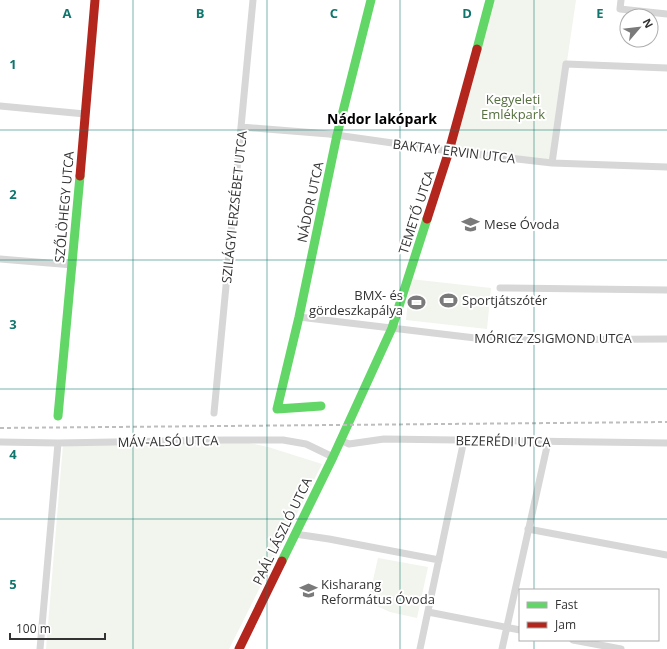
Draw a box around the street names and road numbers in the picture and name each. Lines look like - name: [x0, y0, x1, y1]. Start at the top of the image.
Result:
- street label: SZILÁGYI ERZSÉBET UTCA: [217, 129, 251, 284]
- street label: BAKTAY ERVIN UTCA: [392, 135, 517, 168]
- street label: SZŐLÖHEGY UTCA: [50, 150, 78, 263]
- street label: NÁDOR UTCA: [293, 159, 327, 244]
- street label: TEMETŐ UTCA: [394, 167, 438, 256]
- street label: MÓRICZ ZSIGMOND UTCA: [474, 329, 633, 347]
- street label: MÁV-ALSÓ UTCA: [118, 431, 219, 451]
- street label: BEZERÉDI UTCA: [455, 431, 551, 451]
- street label: PAÁL LÁSZLÓ UTCA: [248, 474, 316, 588]

